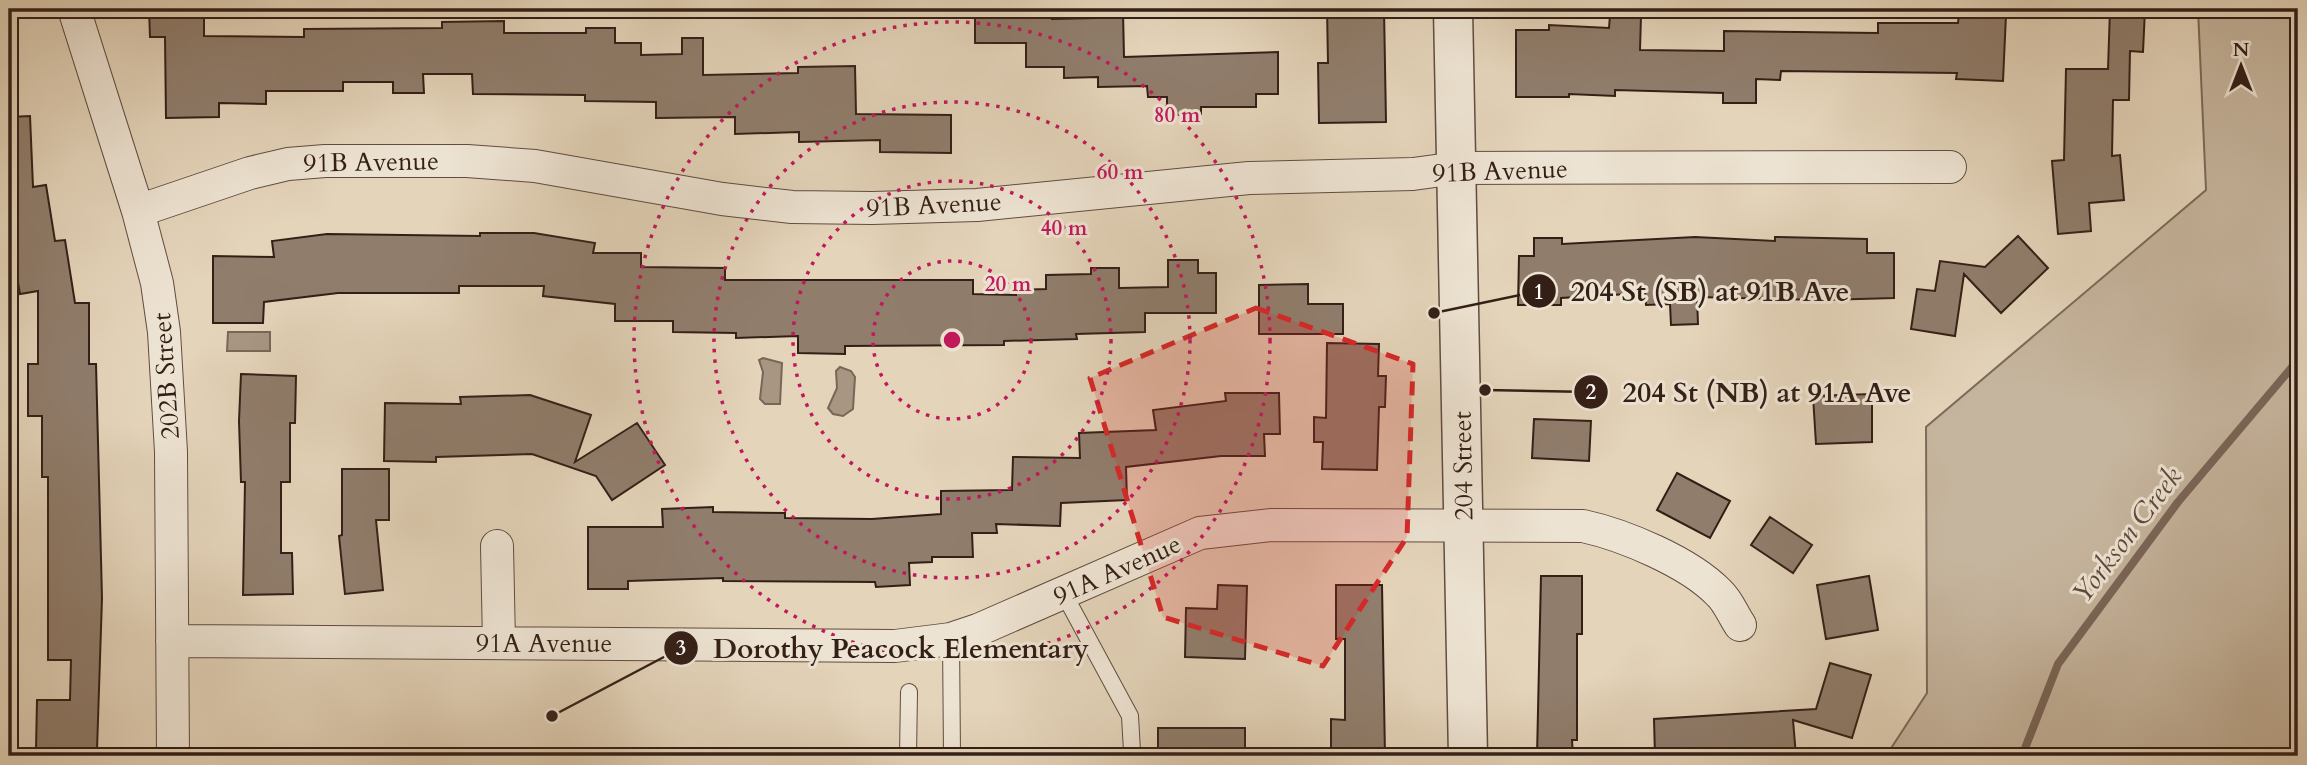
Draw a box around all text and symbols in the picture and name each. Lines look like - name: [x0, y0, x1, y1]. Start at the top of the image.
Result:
- north arrow: [2206, 32, 2276, 102]
- text: N: [2233, 37, 2250, 63]
- text: 80 m: [1154, 101, 1201, 130]
- street label: 91B Avenue: [303, 143, 439, 181]
- street label: 91B Avenue: [1432, 151, 1568, 191]
- text: 60 m: [1097, 158, 1144, 187]
- street label: 91B Avenue: [865, 184, 1003, 226]
- text: 40 m: [1041, 214, 1088, 243]
- callout: 204 St (SB) at 91B Ave: [1522, 267, 1863, 316]
- text: 20 m: [985, 270, 1032, 299]
- text: 204 St (SB) at 91B Ave: [1571, 273, 1849, 311]
- text: 1: [1534, 278, 1544, 307]
- street label: 202B Street: [144, 311, 188, 441]
- centre of rings: [940, 328, 964, 352]
- callout: 204 St (NB) at 91A Ave: [1573, 367, 1925, 416]
- text: 204 St (NB) at 91A Ave: [1623, 374, 1911, 412]
- text: 2: [1586, 378, 1597, 407]
- street label: 204 Street: [1445, 411, 1481, 521]
- water label: Yorkson Creek: [2063, 459, 2191, 611]
- street label: 91A Avenue: [1048, 526, 1186, 614]
- callout: Dorothy Peacock Elementary: [664, 623, 1103, 672]
- street label: 91A Avenue: [476, 626, 612, 661]
- text: Dorothy Peacock Elementary: [713, 630, 1089, 668]
- text: 3: [676, 634, 686, 663]

